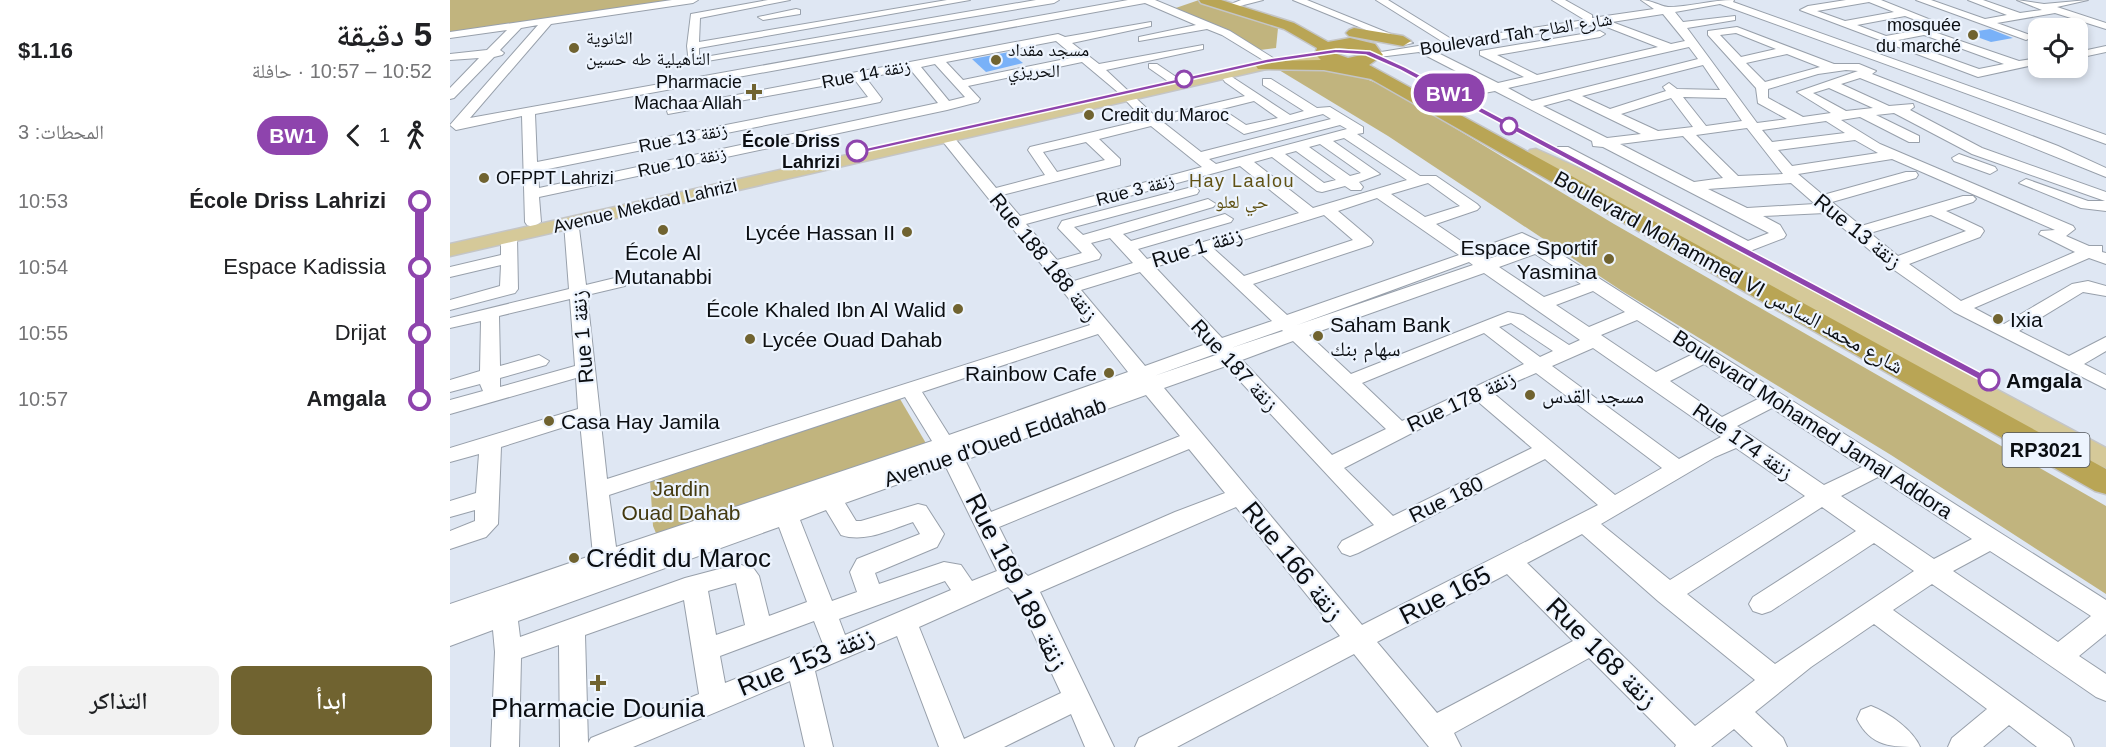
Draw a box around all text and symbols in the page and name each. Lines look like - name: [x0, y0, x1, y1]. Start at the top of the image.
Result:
- street label: Boulevard Tah شارع الطاح: [1418, 9, 1614, 61]
- place label: mosquée du marché: [1876, 15, 1961, 56]
- text: 5 دقيقة: [336, 16, 432, 53]
- map controls: [2028, 18, 2088, 78]
- button: locate: [2028, 18, 2088, 78]
- place label: الثانوية التأهيلية طه حسين: [586, 28, 710, 70]
- marker: mosquée du marché: [1966, 28, 1980, 42]
- text: $1.16: [18, 38, 73, 63]
- place label: مسجد مقداد الحريزي: [1008, 40, 1089, 86]
- marker: الثانوية التأهيلية طه حسين: [567, 41, 581, 55]
- marker: مسجد مقداد الحريزي: [989, 53, 1003, 67]
- street label: Rue 14 زنقة: [820, 56, 912, 92]
- text: 10:52 – 10:57 · حافلة: [252, 60, 432, 82]
- unlabelled marker: [1175, 70, 1193, 88]
- place label: Pharmacie Machaa Allah: [634, 72, 742, 113]
- line badge: BW1: [1414, 74, 1484, 112]
- text: BW1: [1426, 82, 1472, 105]
- marker: Pharmacie Machaa Allah: [747, 85, 761, 99]
- place label: Credit du Maroc: [1101, 105, 1229, 125]
- marker: Credit du Maroc: [1082, 108, 1096, 122]
- unlabelled marker: [1500, 117, 1518, 135]
- icon: back: [337, 119, 370, 152]
- icon: walk: [399, 119, 432, 152]
- street label: Rue 13 زنقة: [637, 120, 729, 156]
- text: المحطات: 3: [18, 121, 104, 143]
- text: BW1: [269, 124, 316, 147]
- text: 1: [379, 124, 390, 146]
- place label: École Driss Lahrizi: [742, 130, 840, 172]
- marker: École Driss Lahrizi: [846, 140, 868, 162]
- street label: Rue 10 زنقة: [636, 143, 728, 181]
- street label: Boulevard Mohammed VI شارع محمد السادس: [1550, 166, 1907, 380]
- place label: OFPPT Lahrizi: [496, 168, 614, 188]
- street label: Rue 3 زنقة: [1094, 170, 1176, 210]
- marker: OFPPT Lahrizi: [477, 171, 491, 185]
- district label: Hay Laalou حي لعلو: [1189, 171, 1295, 217]
- street label: Avenue Mekdad Lahrizi: [551, 175, 739, 237]
- text: École Driss Lahrizi: [189, 188, 386, 213]
- street label: Rue 188 زنقة 188: [985, 189, 1103, 325]
- street label: Rue 13 زنقة: [1810, 189, 1906, 273]
- text: 10:53: [18, 190, 68, 212]
- place label: Lycée Hassan II: [745, 221, 895, 244]
- street label: Rue 1 زنقة: [1149, 222, 1245, 272]
- marker: École Al Mutanabbi: [656, 223, 670, 237]
- marker: Lycée Hassan II: [900, 225, 914, 239]
- place label: Espace Sportif Yasmina: [1460, 236, 1597, 283]
- place label: École Al Mutanabbi: [614, 241, 712, 288]
- marker: Espace Sportif Yasmina: [1602, 252, 1616, 266]
- text: Espace Kadissia: [223, 254, 386, 279]
- text: 10:54: [18, 256, 68, 278]
- street label: Rue 1 زنقة: [566, 289, 598, 385]
- place label: École Khaled Ibn Al Walid: [706, 298, 946, 321]
- marker: École Khaled Ibn Al Walid: [951, 302, 965, 316]
- place label: Ixia: [2010, 308, 2043, 331]
- marker: Ixia: [1991, 312, 2005, 326]
- place label: Saham Bank سهام بنك: [1330, 313, 1451, 363]
- street label: Rue 187 زنقة: [1187, 314, 1283, 416]
- text: Drijat: [335, 320, 386, 345]
- text: 10:55: [18, 322, 68, 344]
- street label: Boulevard Mohamed Jamal Addora: [1669, 325, 1957, 523]
- place label: Lycée Ouad Dahab: [762, 328, 942, 351]
- marker: Saham Bank سهام بنك: [1311, 329, 1325, 343]
- marker: Lycée Ouad Dahab: [743, 332, 757, 346]
- place label: Rainbow Cafe: [965, 362, 1097, 385]
- marker: Rainbow Cafe: [1102, 366, 1116, 380]
- street label: Rue 178 زنقة: [1403, 366, 1519, 436]
- marker: Amgala: [1978, 369, 2000, 391]
- place label: Amgala: [2006, 369, 2082, 392]
- place label: مسجد القدس: [1542, 384, 1644, 409]
- text: Amgala: [307, 386, 386, 411]
- text: 10:57: [18, 388, 68, 410]
- marker: مسجد القدس: [1523, 388, 1537, 402]
- street label: Avenue d'Oued Eddahab: [881, 393, 1109, 491]
- street label: Rue 174 زنقة: [1689, 398, 1797, 484]
- place label: Casa Hay Jamila: [561, 410, 720, 433]
- marker: Casa Hay Jamila: [542, 414, 556, 428]
- road number: RP3021: [2002, 433, 2090, 467]
- street label: Rue 180: [1405, 471, 1487, 527]
- park label: Jardin Ouad Dahab: [621, 477, 741, 524]
- street label: Rue 189 زنقة 189: [959, 488, 1075, 676]
- street label: Rue 166 زنقة: [1236, 495, 1350, 627]
- place label: Crédit du Maroc: [586, 543, 771, 573]
- marker: Crédit du Maroc: [567, 551, 581, 565]
- street label: Rue 165: [1394, 559, 1496, 631]
- street label: Rue 168 زنقة: [1540, 591, 1664, 715]
- street label: Rue 153 زنقة: [733, 620, 879, 702]
- button: التذاكر: [18, 666, 219, 735]
- button: ابدأ: [231, 666, 432, 735]
- marker: Pharmacie Dounia: [591, 676, 605, 690]
- place label: Pharmacie Dounia: [491, 693, 705, 723]

